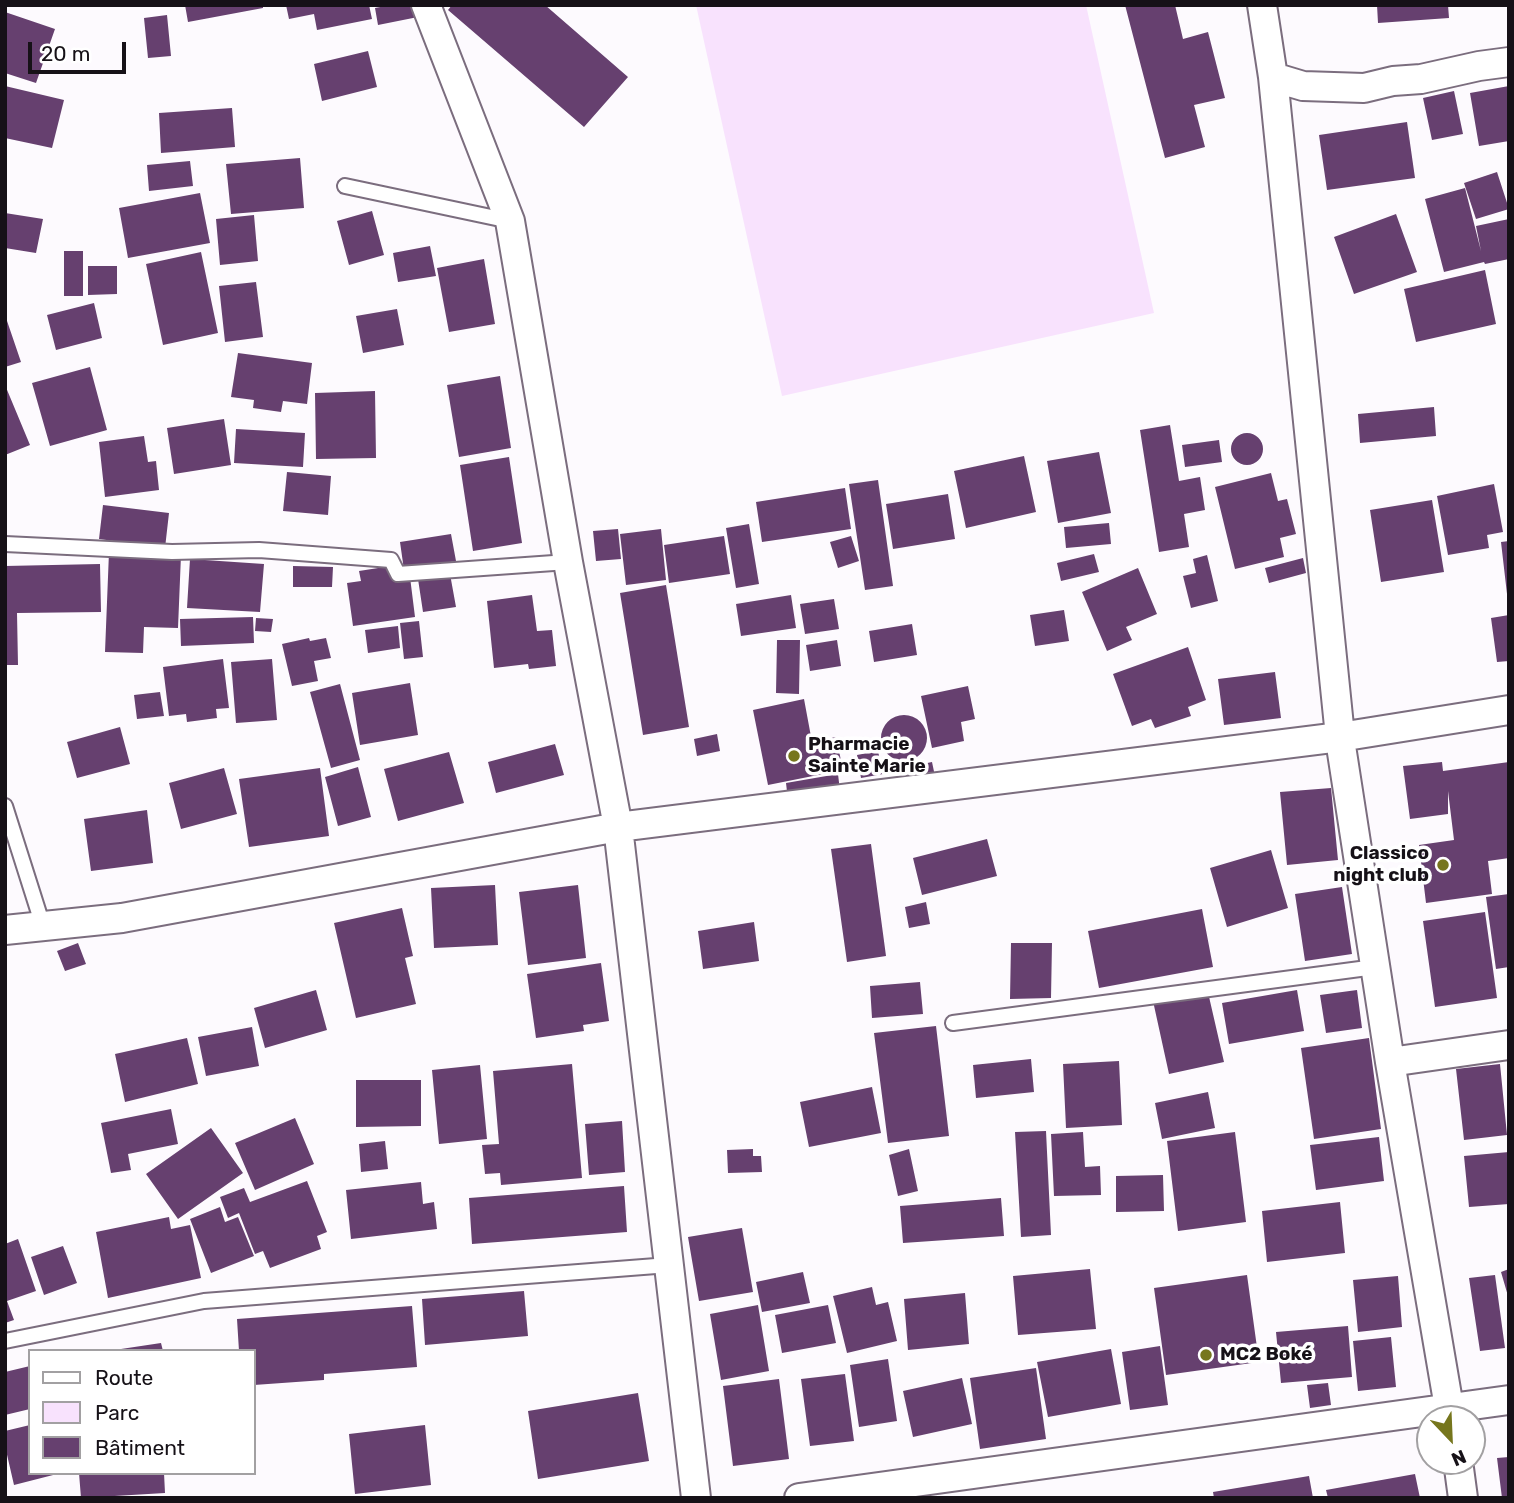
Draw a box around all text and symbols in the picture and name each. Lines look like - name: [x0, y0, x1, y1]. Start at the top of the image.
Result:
- scale bar: [32, 28, 130, 72]
- text: 20 m: [41, 41, 90, 66]
- place label: Pharmacie Sainte Marie: [808, 734, 926, 778]
- marker: Pharmacie Sainte Marie: [786, 748, 802, 764]
- place label: Classico night club: [1333, 843, 1429, 887]
- marker: Classico night club: [1435, 857, 1451, 873]
- place label: MC2 Boké: [1220, 1344, 1312, 1366]
- marker: MC2 Boké: [1198, 1347, 1214, 1363]
- legend: [28, 1349, 256, 1475]
- text: Route: [95, 1365, 153, 1390]
- text: Parc: [95, 1400, 139, 1425]
- north arrow: [1416, 1405, 1486, 1475]
- text: Bâtiment: [95, 1435, 185, 1460]
- text: N: [1448, 1445, 1469, 1471]

